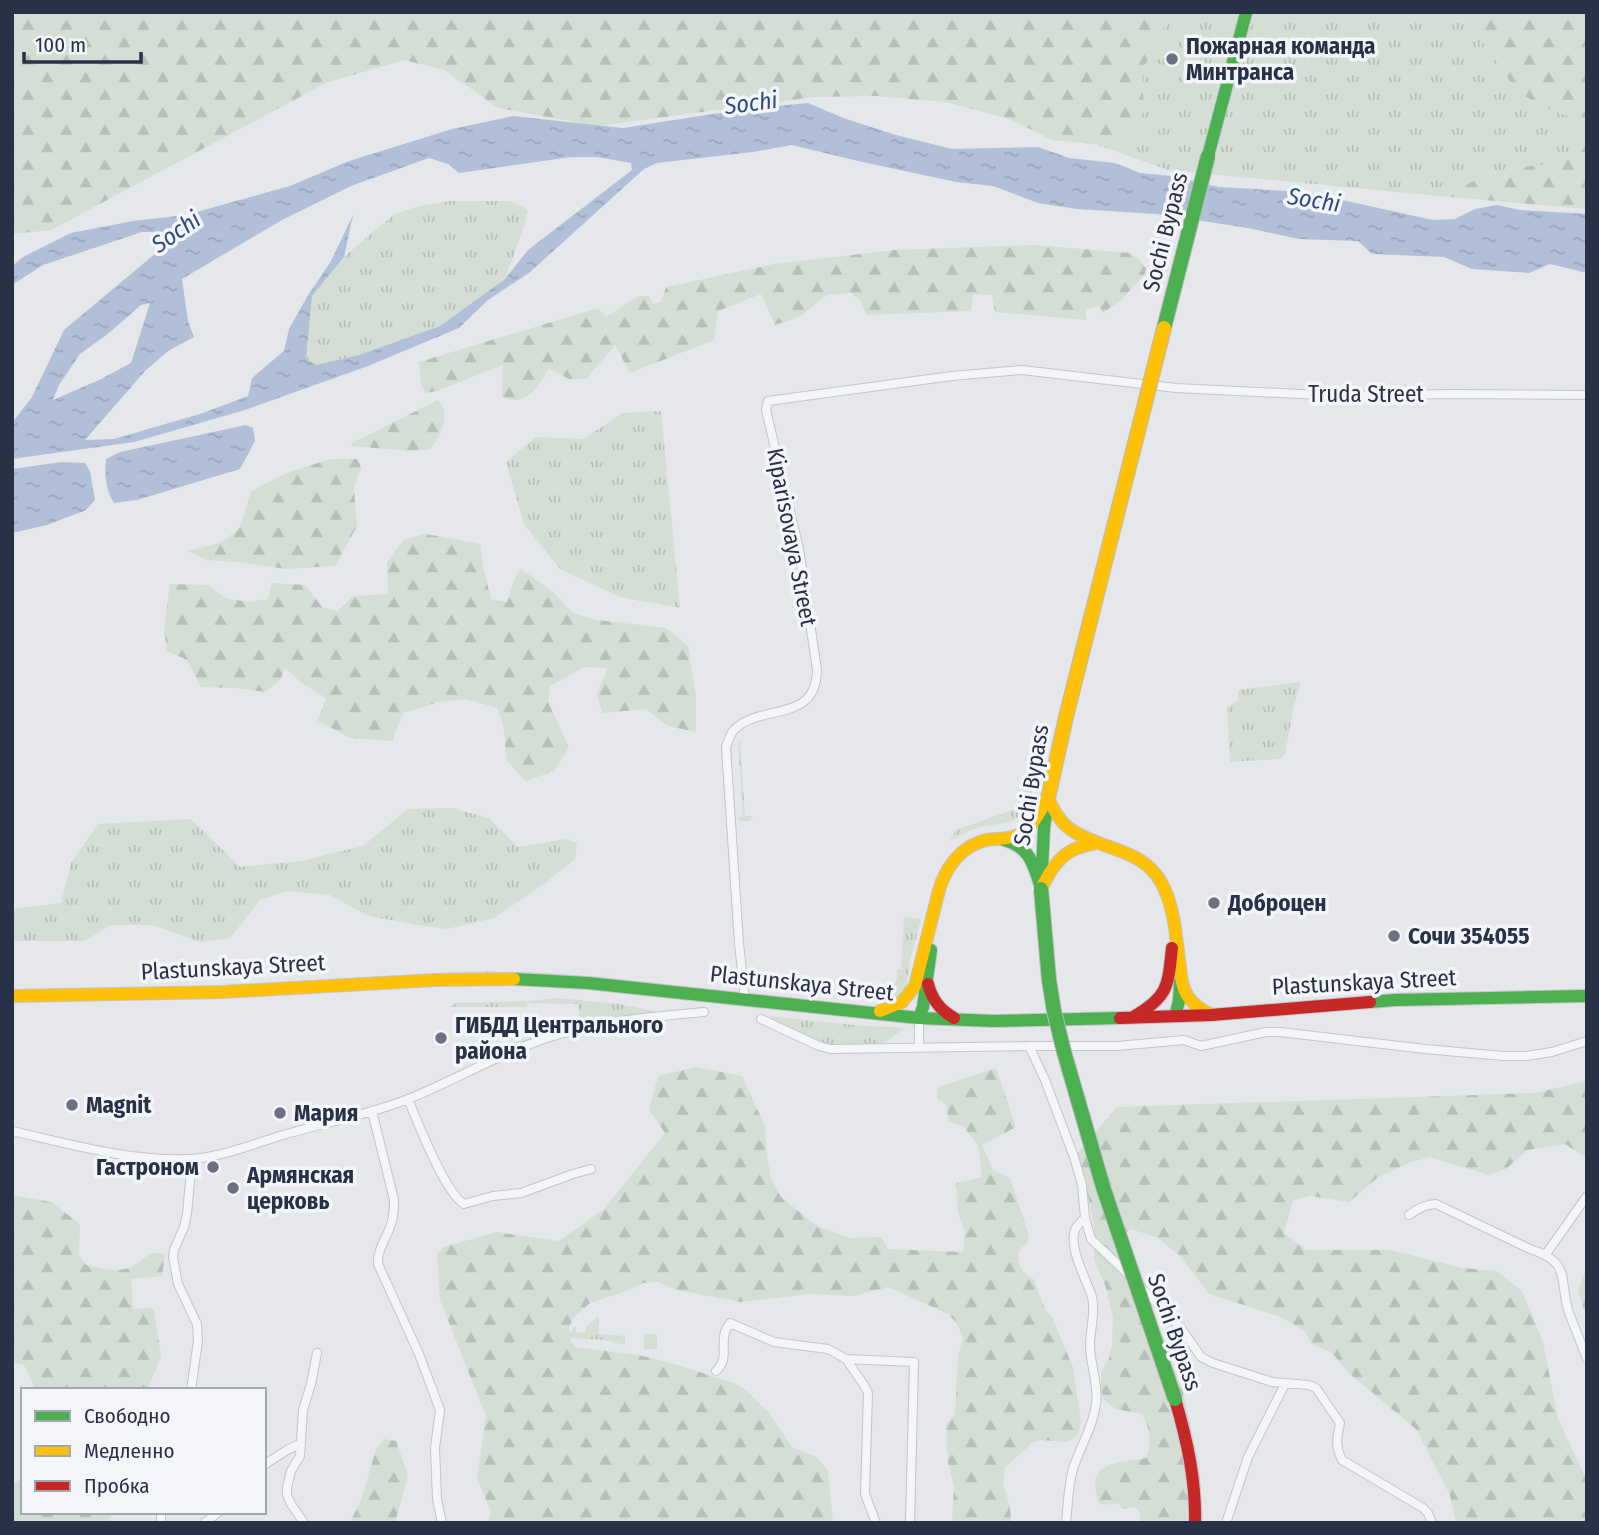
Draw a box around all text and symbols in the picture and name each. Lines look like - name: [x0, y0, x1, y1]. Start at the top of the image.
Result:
- scale bar: [24, 21, 142, 65]
- text: 100 m: [35, 32, 86, 58]
- place label: Пожарная команда Минтранса: [1186, 32, 1375, 86]
- marker: Пожарная команда Минтранса: [1164, 51, 1180, 67]
- water label: Sochi: [722, 86, 779, 120]
- street label: Sochi Bypass: [1137, 169, 1193, 295]
- water label: Sochi: [1285, 182, 1342, 218]
- water label: Sochi: [145, 205, 206, 259]
- street label: Truda Street: [1308, 380, 1424, 408]
- street label: Kiparisovaya Street: [761, 446, 823, 629]
- street label: Sochi Bypass: [1008, 722, 1054, 847]
- place label: Доброцен: [1227, 889, 1327, 917]
- marker: Доброцен: [1206, 895, 1222, 911]
- place label: Сочи 354055: [1408, 922, 1530, 950]
- marker: Сочи 354055: [1386, 928, 1402, 944]
- street label: Plastunskaya Street: [140, 948, 326, 986]
- street label: Plastunskaya Street: [709, 959, 896, 1007]
- street label: Plastunskaya Street: [1271, 963, 1457, 1001]
- place label: ГИБДД Центрального района: [455, 1011, 663, 1065]
- marker: ГИБДД Центрального района: [433, 1030, 449, 1046]
- place label: Magnit: [86, 1091, 152, 1119]
- marker: Magnit: [64, 1097, 80, 1113]
- place label: Мария: [294, 1099, 358, 1127]
- marker: Мария: [272, 1105, 288, 1121]
- place label: Гастроном: [96, 1153, 199, 1181]
- marker: Гастроном: [205, 1159, 221, 1175]
- place label: Армянская церковь: [246, 1161, 354, 1215]
- marker: Армянская церковь: [225, 1180, 241, 1196]
- street label: Sochi Bypass: [1142, 1270, 1208, 1394]
- legend: [21, 1388, 266, 1514]
- text: Свободно: [84, 1403, 170, 1429]
- text: Медленно: [84, 1438, 174, 1464]
- text: Пробка: [84, 1473, 150, 1499]

